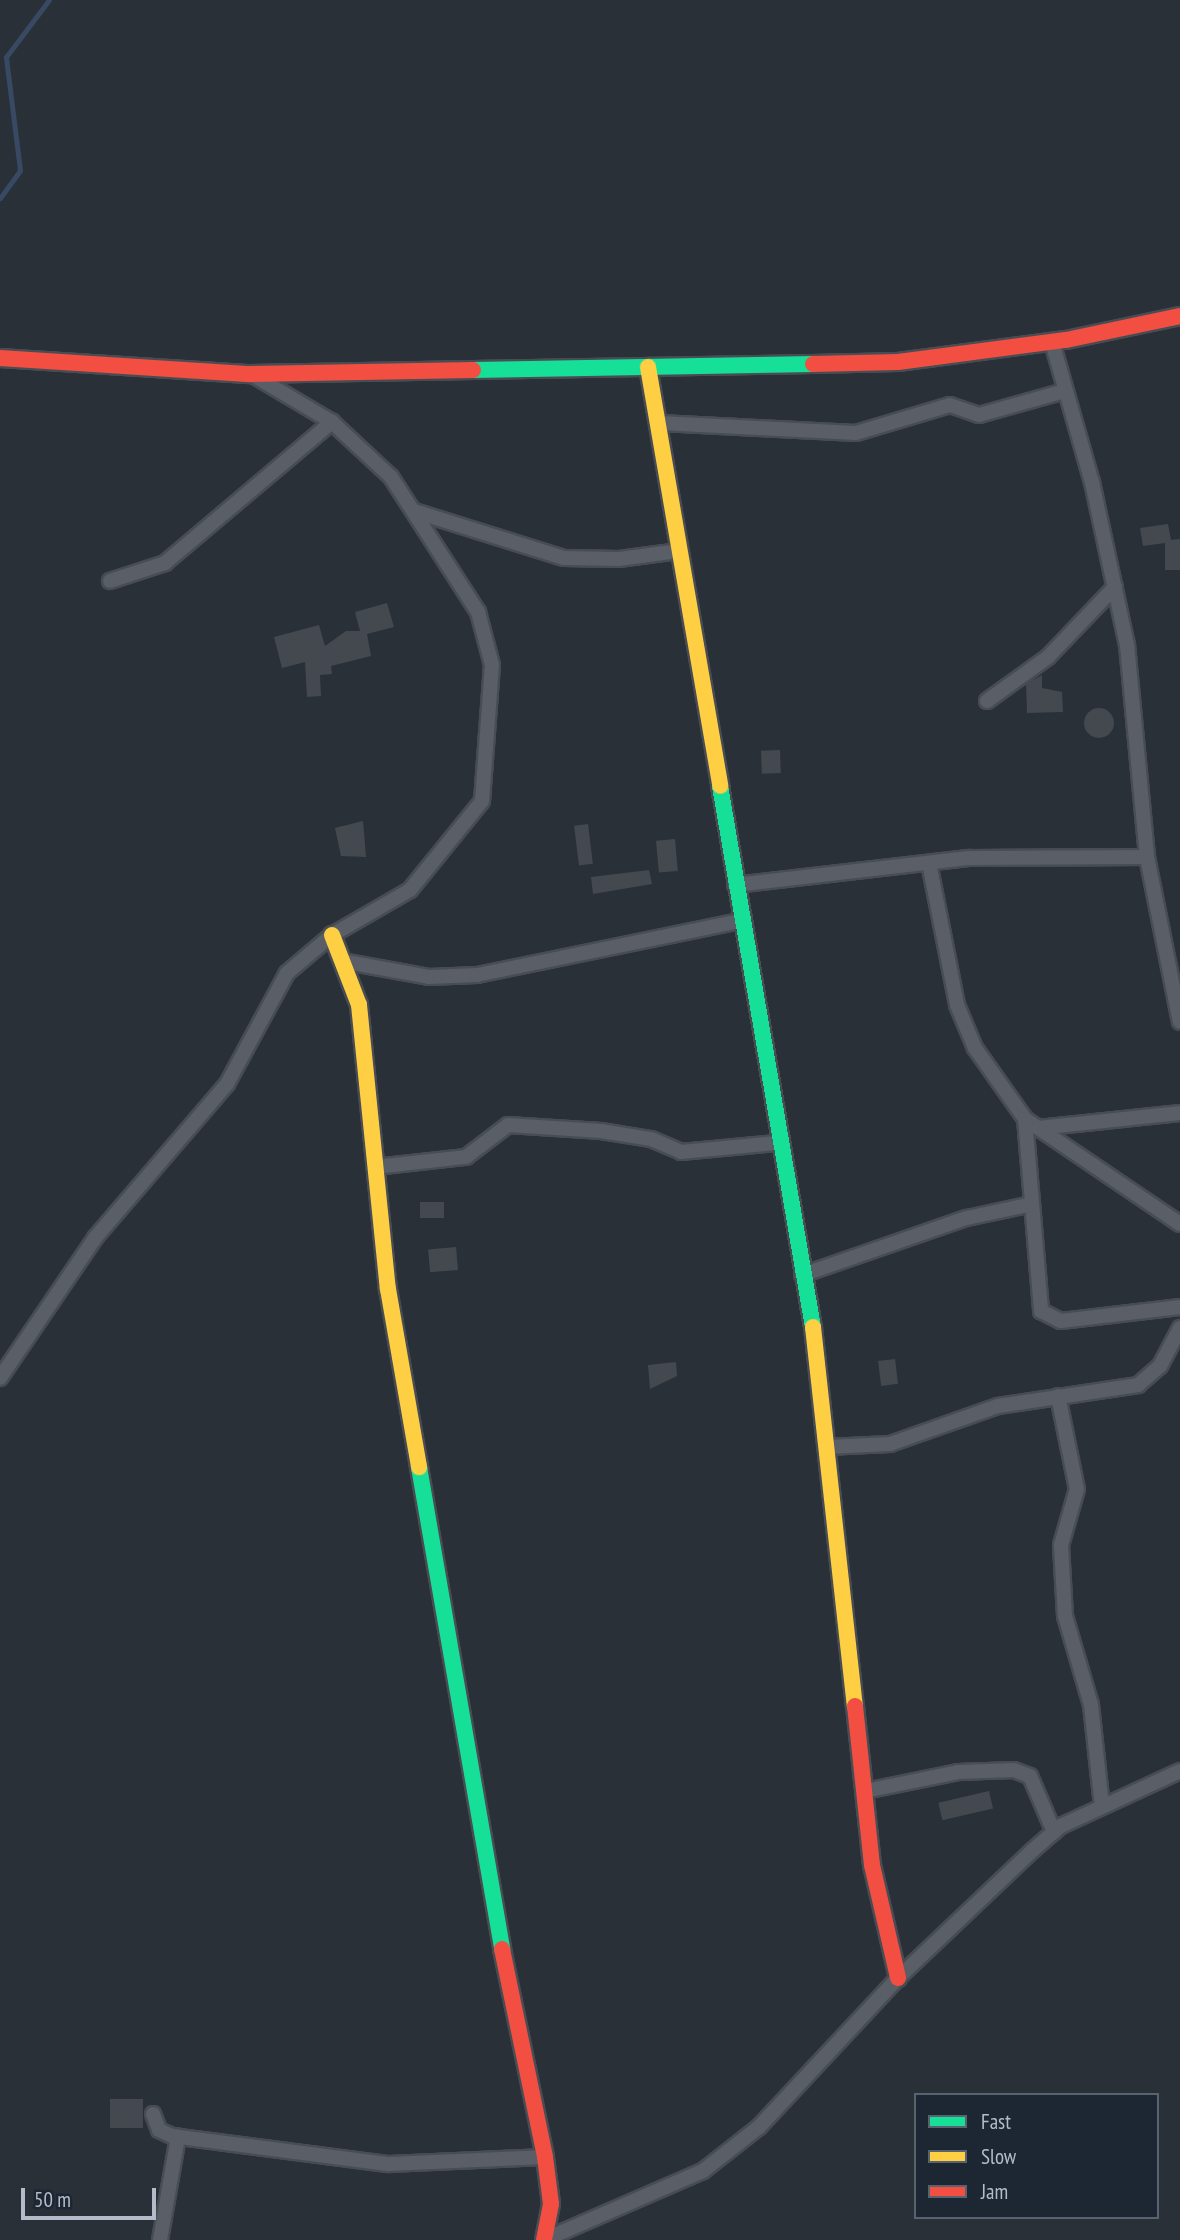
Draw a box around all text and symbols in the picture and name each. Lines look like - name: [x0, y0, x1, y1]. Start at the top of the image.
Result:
- legend: [914, 2093, 1159, 2219]
- text: Fast: [981, 2108, 1011, 2135]
- text: Slow: [981, 2143, 1016, 2170]
- scale bar: [24, 2174, 159, 2218]
- text: Jam: [981, 2178, 1008, 2205]
- text: 50 m: [34, 2186, 71, 2213]

